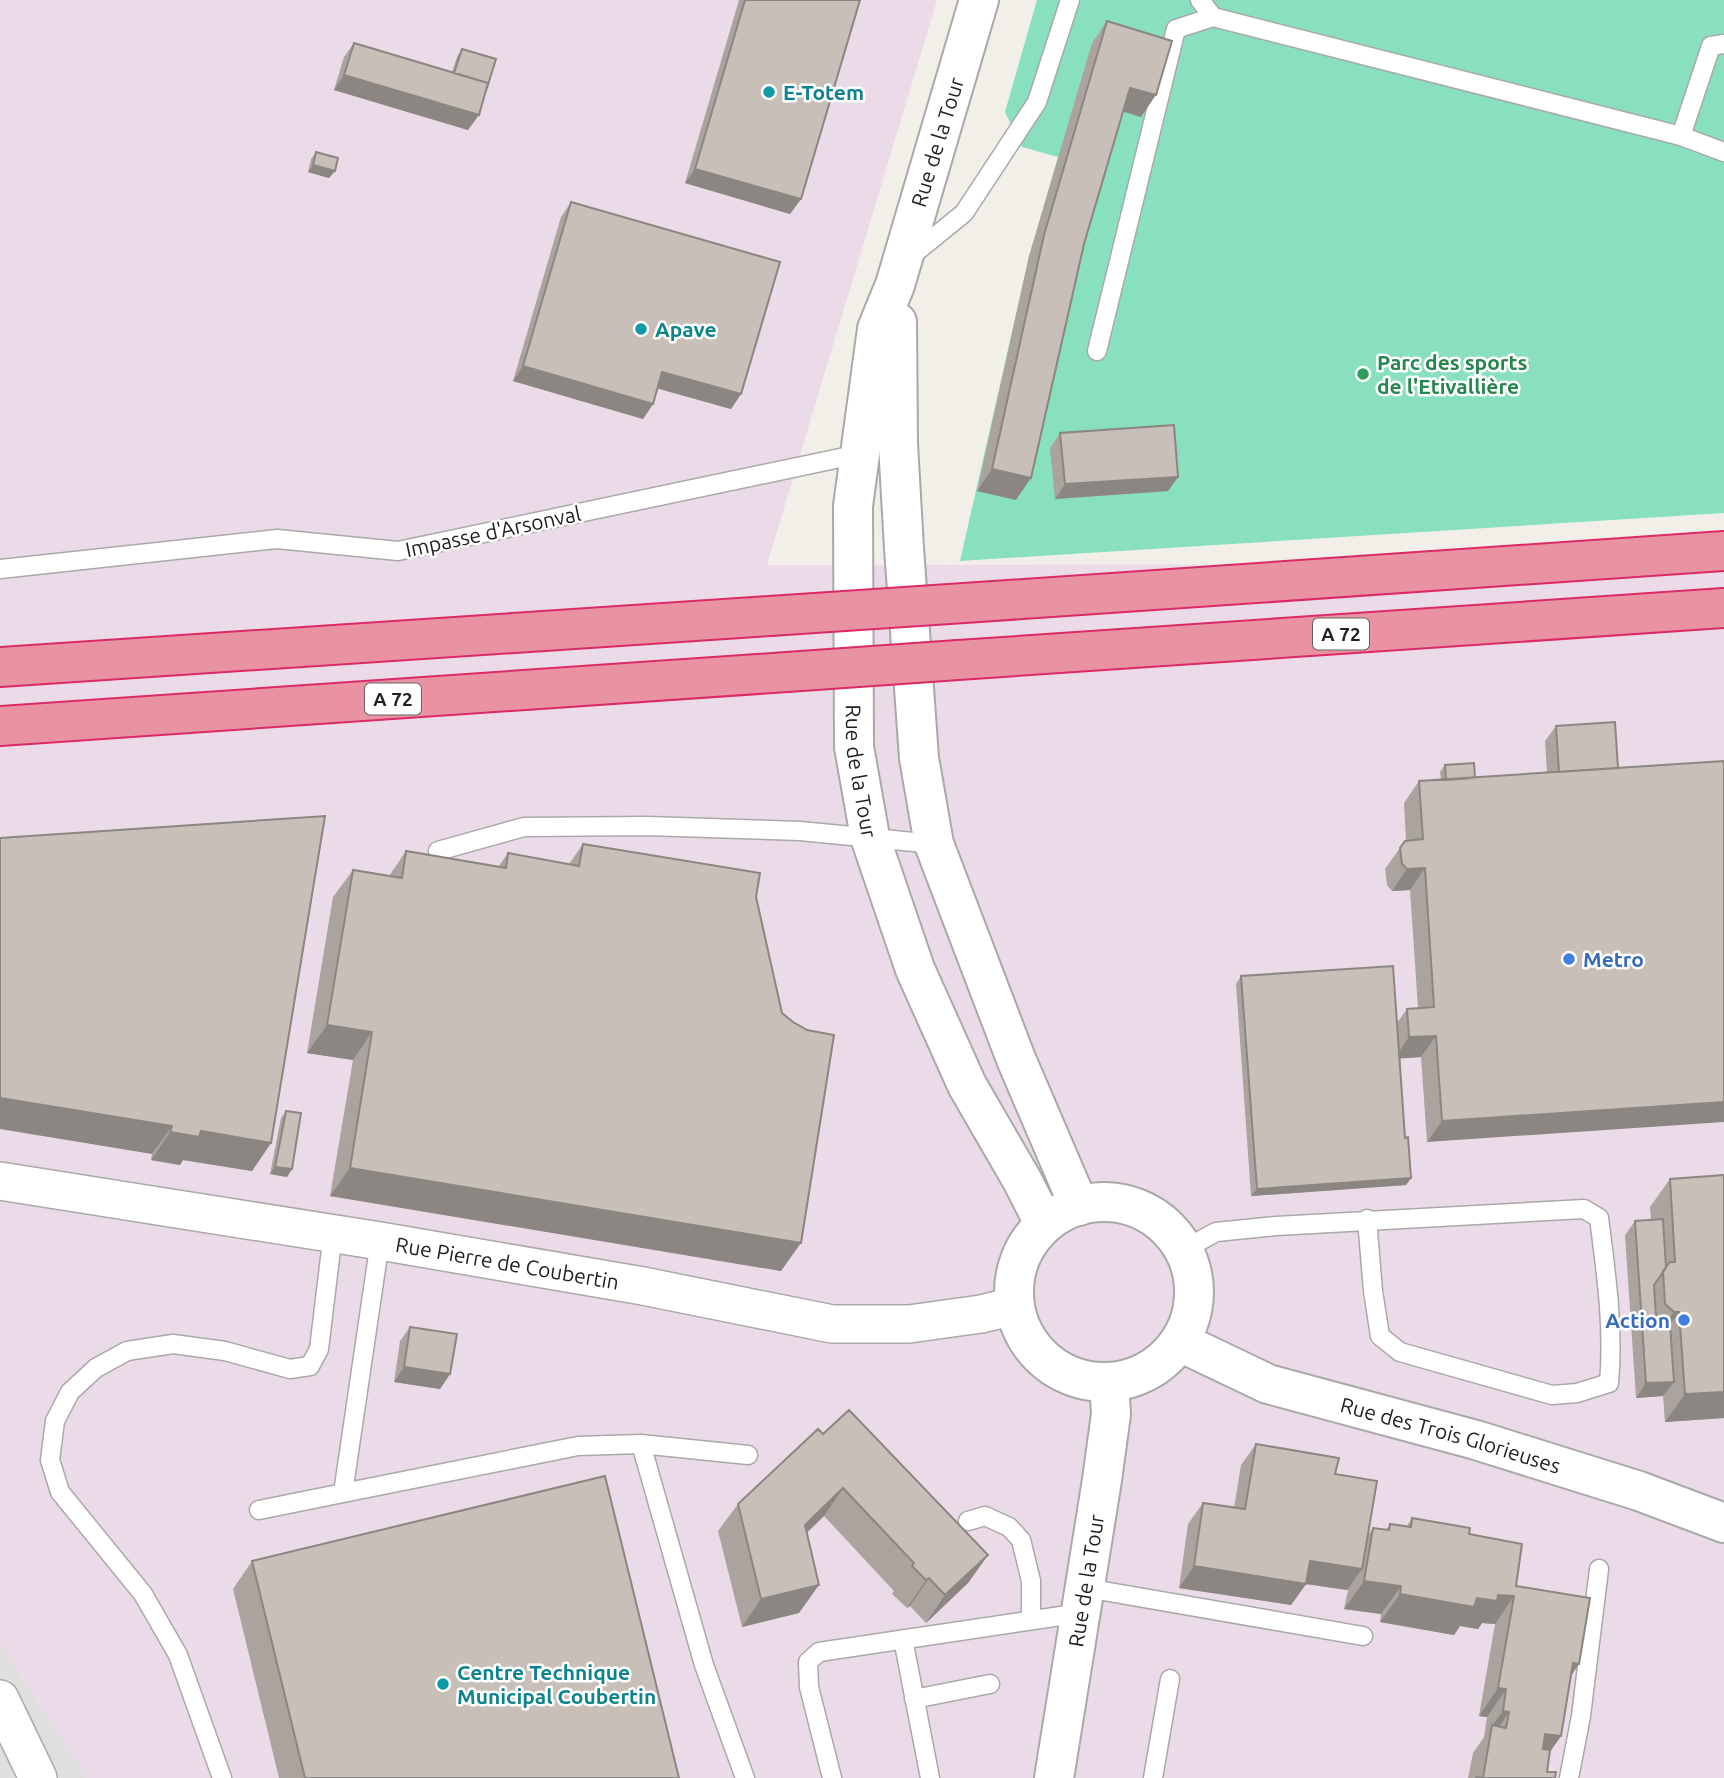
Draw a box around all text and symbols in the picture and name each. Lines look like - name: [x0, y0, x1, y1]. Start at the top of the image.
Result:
- street label: Rue de la Tour: [906, 74, 968, 210]
- place label: E-Totem: [783, 80, 864, 104]
- marker: E-Totem: [761, 84, 777, 100]
- place label: Apave: [655, 317, 717, 341]
- marker: Apave: [633, 321, 649, 337]
- place label: Parc des sports de l'Etivallière: [1377, 350, 1527, 398]
- marker: Parc des sports de l'Etivallière: [1355, 366, 1371, 382]
- street label: Impasse d'Arsonval: [403, 501, 583, 561]
- road number: A 72: [1313, 618, 1369, 650]
- road number: A 72: [365, 684, 421, 714]
- street label: Rue de la Tour: [842, 705, 882, 840]
- place label: Metro: [1583, 947, 1644, 971]
- marker: Metro: [1561, 951, 1577, 967]
- street label: Rue Pierre de Coubertin: [394, 1232, 621, 1294]
- place label: Action: [1605, 1308, 1670, 1332]
- marker: Action: [1676, 1312, 1692, 1328]
- street label: Rue des Trois Glorieuses: [1338, 1392, 1564, 1478]
- street label: Rue de la Tour: [1063, 1512, 1108, 1649]
- place label: Centre Technique Municipal Coubertin: [457, 1660, 656, 1708]
- marker: Centre Technique Municipal Coubertin: [435, 1676, 451, 1692]

